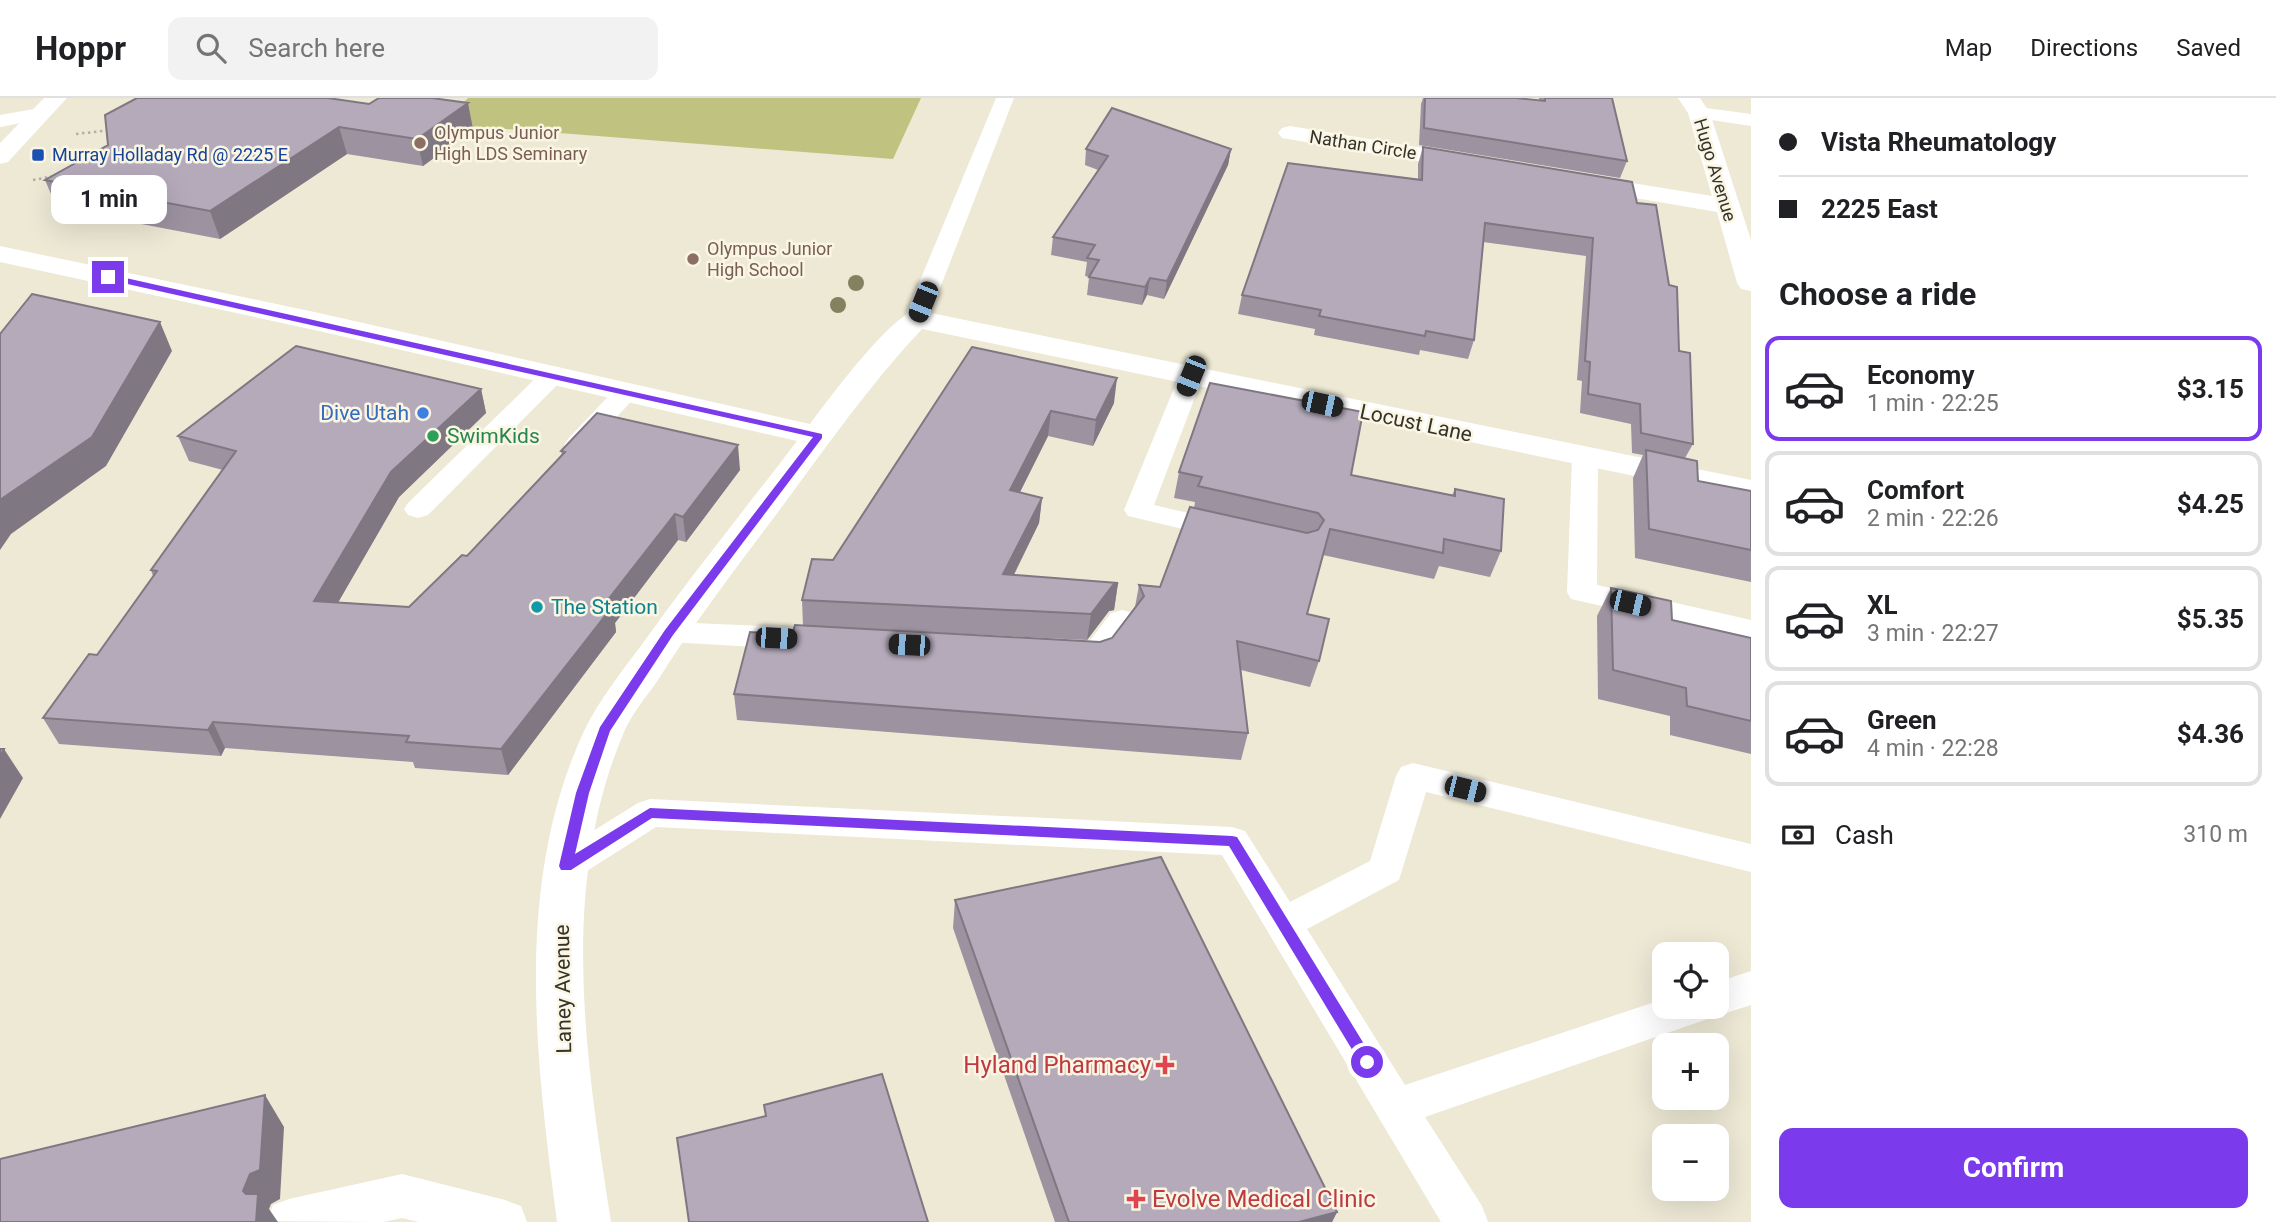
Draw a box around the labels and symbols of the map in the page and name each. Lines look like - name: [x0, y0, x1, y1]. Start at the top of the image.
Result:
- street label: Hugo Avenue: [1690, 116, 1741, 224]
- place label: Olympus Junior High LDS Seminary: [434, 122, 588, 164]
- street label: Nathan Circle: [1308, 126, 1418, 163]
- marker: Olympus Junior High LDS Seminary: [412, 135, 428, 151]
- place label: Murray Holladay Rd @ 2225 E: [52, 144, 288, 165]
- marker: Murray Holladay Rd @ 2225 E: [30, 147, 46, 163]
- callout: 1 min: [50, 176, 166, 225]
- place label: Olympus Junior High School: [707, 238, 832, 280]
- marker: Olympus Junior High School: [685, 251, 701, 267]
- route end: [92, 261, 124, 293]
- car: [906, 279, 941, 325]
- car: [1174, 353, 1209, 399]
- car: [1300, 389, 1345, 419]
- street label: Locust Lane: [1358, 399, 1474, 447]
- place label: Dive Utah: [320, 401, 409, 425]
- marker: Dive Utah: [415, 405, 431, 421]
- place label: SwimKids: [447, 424, 540, 448]
- marker: SwimKids: [425, 428, 441, 444]
- car: [1608, 588, 1653, 618]
- place label: The Station: [551, 595, 658, 619]
- marker: The Station: [529, 599, 545, 615]
- car: [755, 626, 798, 650]
- car: [888, 633, 931, 657]
- car: [1443, 774, 1488, 804]
- street label: Laney Avenue: [550, 924, 576, 1054]
- route start: [1351, 1046, 1383, 1078]
- place label: Hyland Pharmacy: [963, 1051, 1152, 1079]
- marker: Hyland Pharmacy: [1157, 1057, 1173, 1073]
- place label: Evolve Medical Clinic: [1152, 1185, 1376, 1213]
- marker: Evolve Medical Clinic: [1126, 1189, 1146, 1209]

